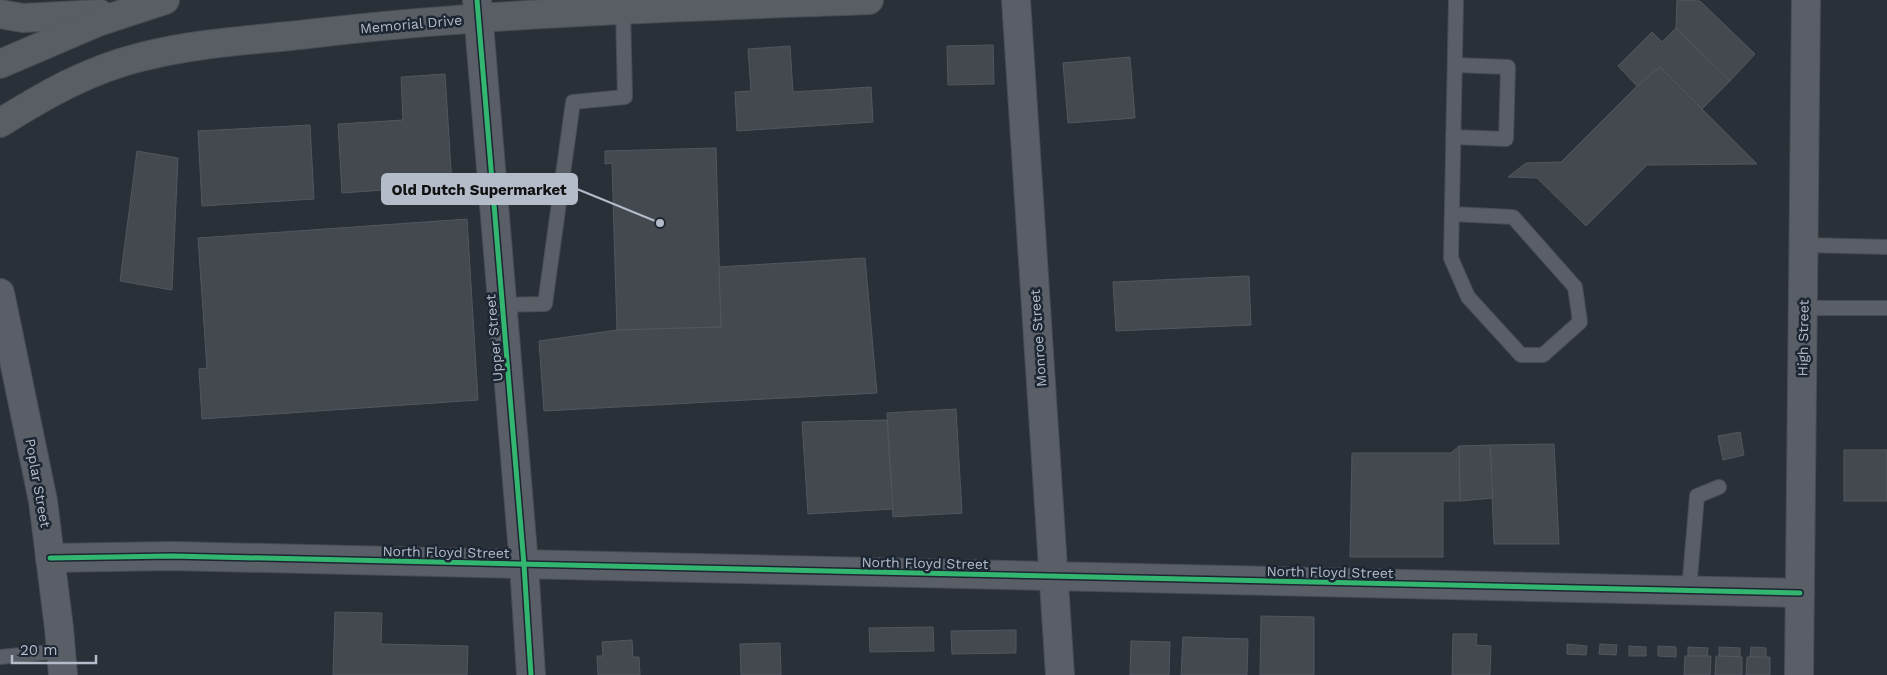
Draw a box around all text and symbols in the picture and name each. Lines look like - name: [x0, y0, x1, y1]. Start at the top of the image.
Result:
- street label: Memorial Drive: [359, 12, 463, 36]
- callout: Old Dutch Supermarket: [382, 174, 577, 204]
- text: Old Dutch Supermarket: [391, 181, 567, 199]
- street label: Monroe Street: [1027, 289, 1049, 387]
- street label: Upper Street: [482, 293, 506, 382]
- street label: High Street: [1794, 299, 1812, 377]
- street label: Poplar Street: [22, 437, 54, 529]
- street label: North Floyd Street: [382, 543, 510, 561]
- street label: North Floyd Street: [861, 554, 989, 572]
- street label: North Floyd Street: [1266, 563, 1394, 581]
- scale bar: [12, 632, 96, 664]
- text: 20 m: [20, 641, 58, 659]

